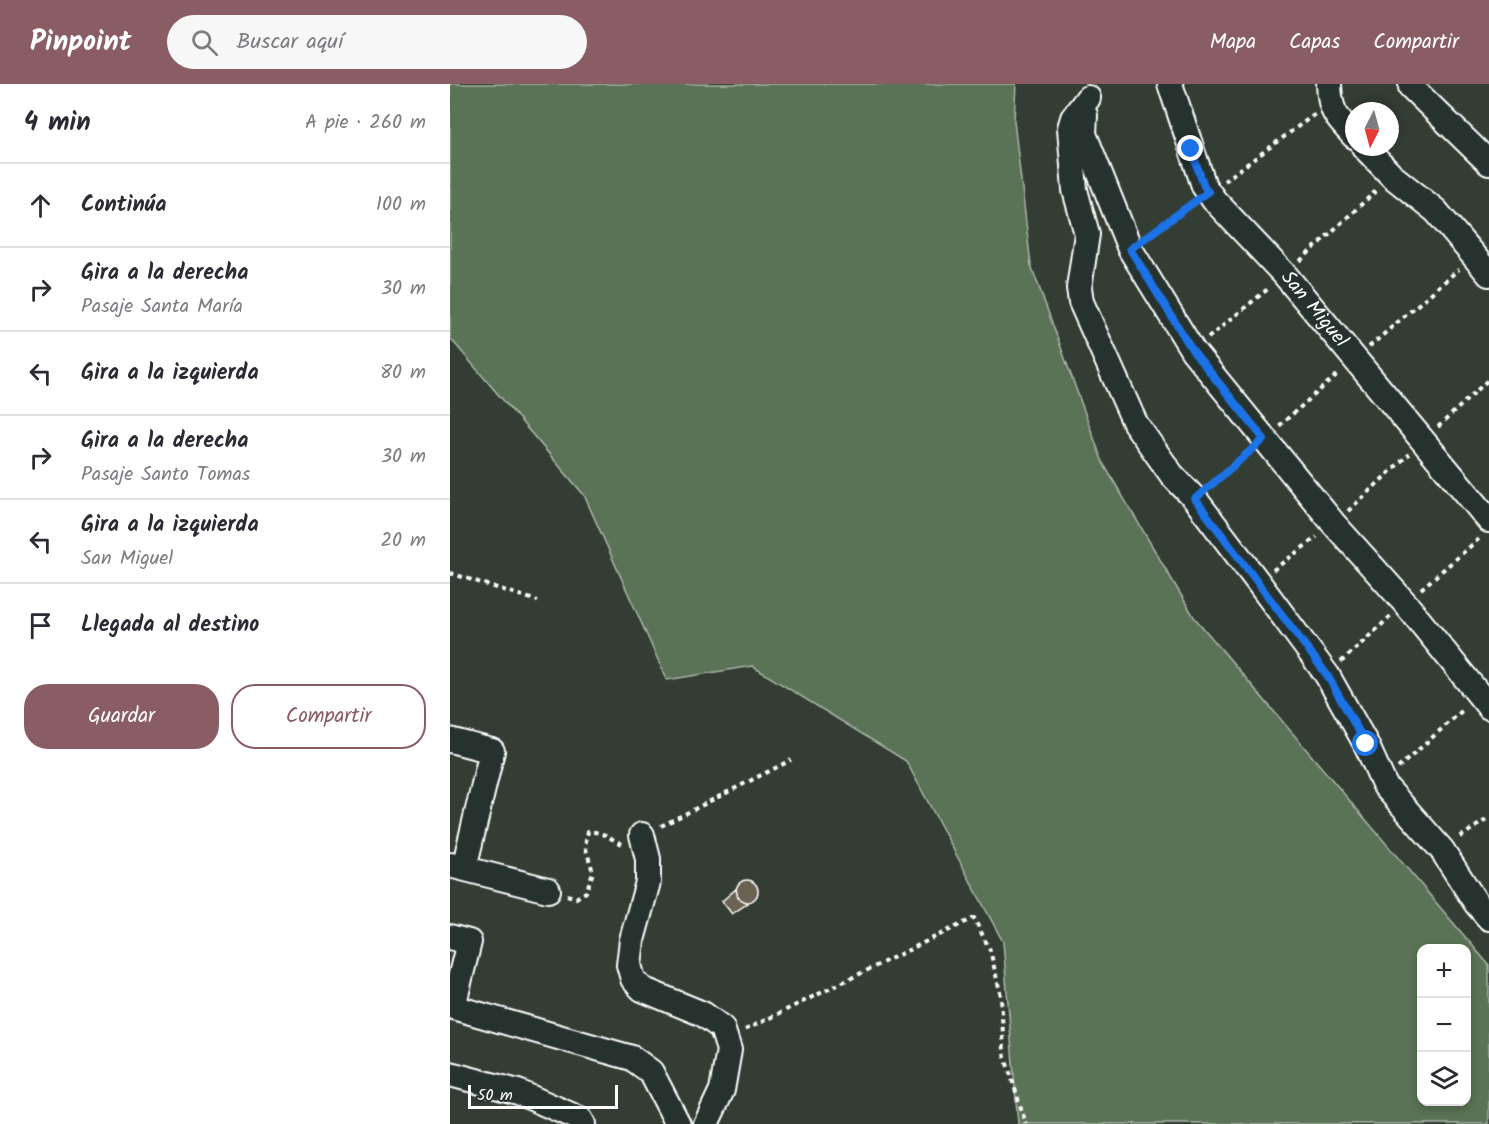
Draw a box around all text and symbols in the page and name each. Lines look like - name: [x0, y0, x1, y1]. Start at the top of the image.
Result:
- search box: [167, 15, 587, 69]
- text: Pinpoint: [30, 20, 131, 65]
- text: Buscar aquí: [236, 25, 343, 60]
- icon: search: [188, 26, 221, 59]
- text: Mapa: [1210, 26, 1256, 59]
- text: Capas: [1289, 26, 1340, 59]
- text: Compartir: [1373, 26, 1459, 59]
- text: 4 min: [24, 102, 91, 144]
- north arrow: [1345, 102, 1399, 156]
- text: A pie · 260 m: [305, 107, 426, 139]
- route end: [1177, 135, 1203, 161]
- text: Continúa: [81, 188, 166, 223]
- icon: ahead: [24, 189, 57, 222]
- text: 100 m: [376, 189, 426, 221]
- text: Gira a la derecha: [81, 256, 248, 291]
- street label: San Miguel: [1272, 264, 1356, 355]
- icon: right: [24, 273, 57, 306]
- text: 30 m: [381, 273, 426, 305]
- text: Pasaje Santa María: [81, 291, 243, 323]
- text: Gira a la izquierda: [81, 356, 259, 391]
- icon: left: [24, 357, 57, 390]
- text: 80 m: [380, 357, 426, 389]
- text: Gira a la derecha: [81, 424, 248, 459]
- icon: right: [24, 441, 57, 474]
- text: 30 m: [381, 441, 426, 473]
- text: Pasaje Santo Tomas: [81, 459, 250, 491]
- text: Gira a la izquierda: [81, 508, 259, 543]
- icon: left: [24, 525, 57, 558]
- text: 20 m: [380, 525, 426, 557]
- text: San Miguel: [81, 543, 173, 575]
- text: Llegada al destino: [81, 608, 259, 643]
- icon: arrive: [24, 609, 57, 642]
- button: Guardar: [24, 684, 219, 749]
- button: Compartir: [231, 684, 426, 749]
- route start: [1352, 730, 1378, 756]
- map controls: [1417, 944, 1471, 1106]
- button: +: [1417, 944, 1471, 998]
- button: −: [1417, 998, 1471, 1052]
- button: layers: [1417, 1052, 1471, 1106]
- scale bar: [468, 1082, 618, 1110]
- text: 50 m: [477, 1083, 513, 1108]

